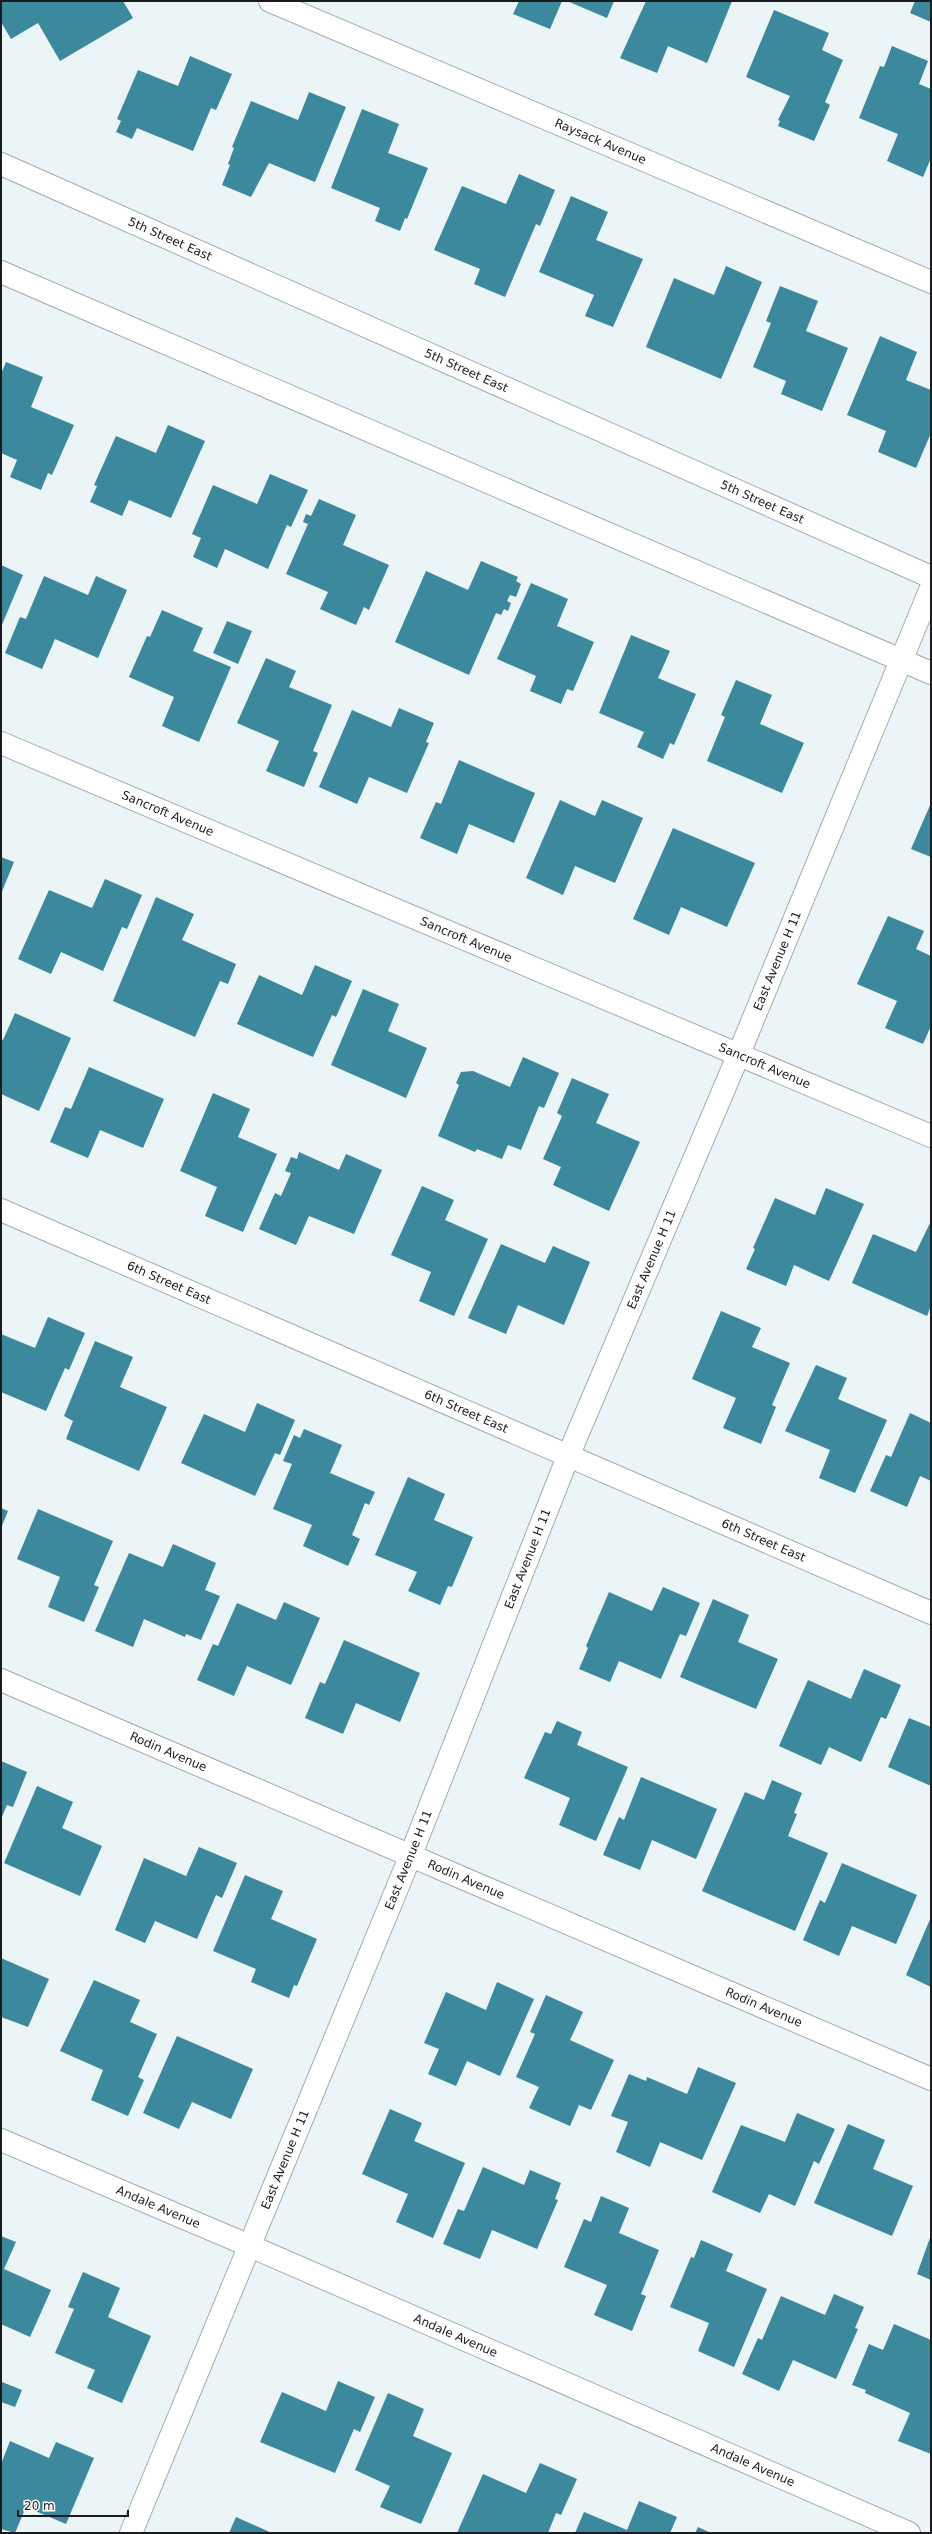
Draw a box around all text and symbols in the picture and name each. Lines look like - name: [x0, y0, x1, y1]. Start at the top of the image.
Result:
- street label: Raysack Avenue: [552, 116, 648, 167]
- street label: 5th Street East: [126, 214, 214, 264]
- street label: 5th Street East: [422, 346, 510, 395]
- street label: 5th Street East: [718, 477, 807, 527]
- street label: Sancroft Avenue: [120, 788, 216, 839]
- street label: East Avenue H 11: [751, 909, 804, 1013]
- street label: Sancroft Avenue: [418, 914, 514, 965]
- street label: Sancroft Avenue: [717, 1040, 813, 1091]
- street label: East Avenue H 11: [624, 1208, 679, 1311]
- street label: 6th Street East: [125, 1258, 213, 1307]
- street label: 6th Street East: [422, 1387, 511, 1436]
- street label: East Avenue H 11: [502, 1507, 554, 1611]
- street label: 6th Street East: [719, 1516, 808, 1565]
- street label: Rodin Avenue: [128, 1729, 209, 1774]
- street label: East Avenue H 11: [382, 1808, 435, 1912]
- street label: Rodin Avenue: [425, 1857, 507, 1902]
- street label: Rodin Avenue: [723, 1985, 804, 2030]
- street label: East Avenue H 11: [258, 2108, 312, 2211]
- street label: Andale Avenue: [114, 2183, 202, 2231]
- street label: Andale Avenue: [412, 2311, 500, 2360]
- street label: Andale Avenue: [709, 2441, 797, 2489]
- scale bar: [18, 2492, 128, 2518]
- text: 20 m: [24, 2499, 55, 2513]

